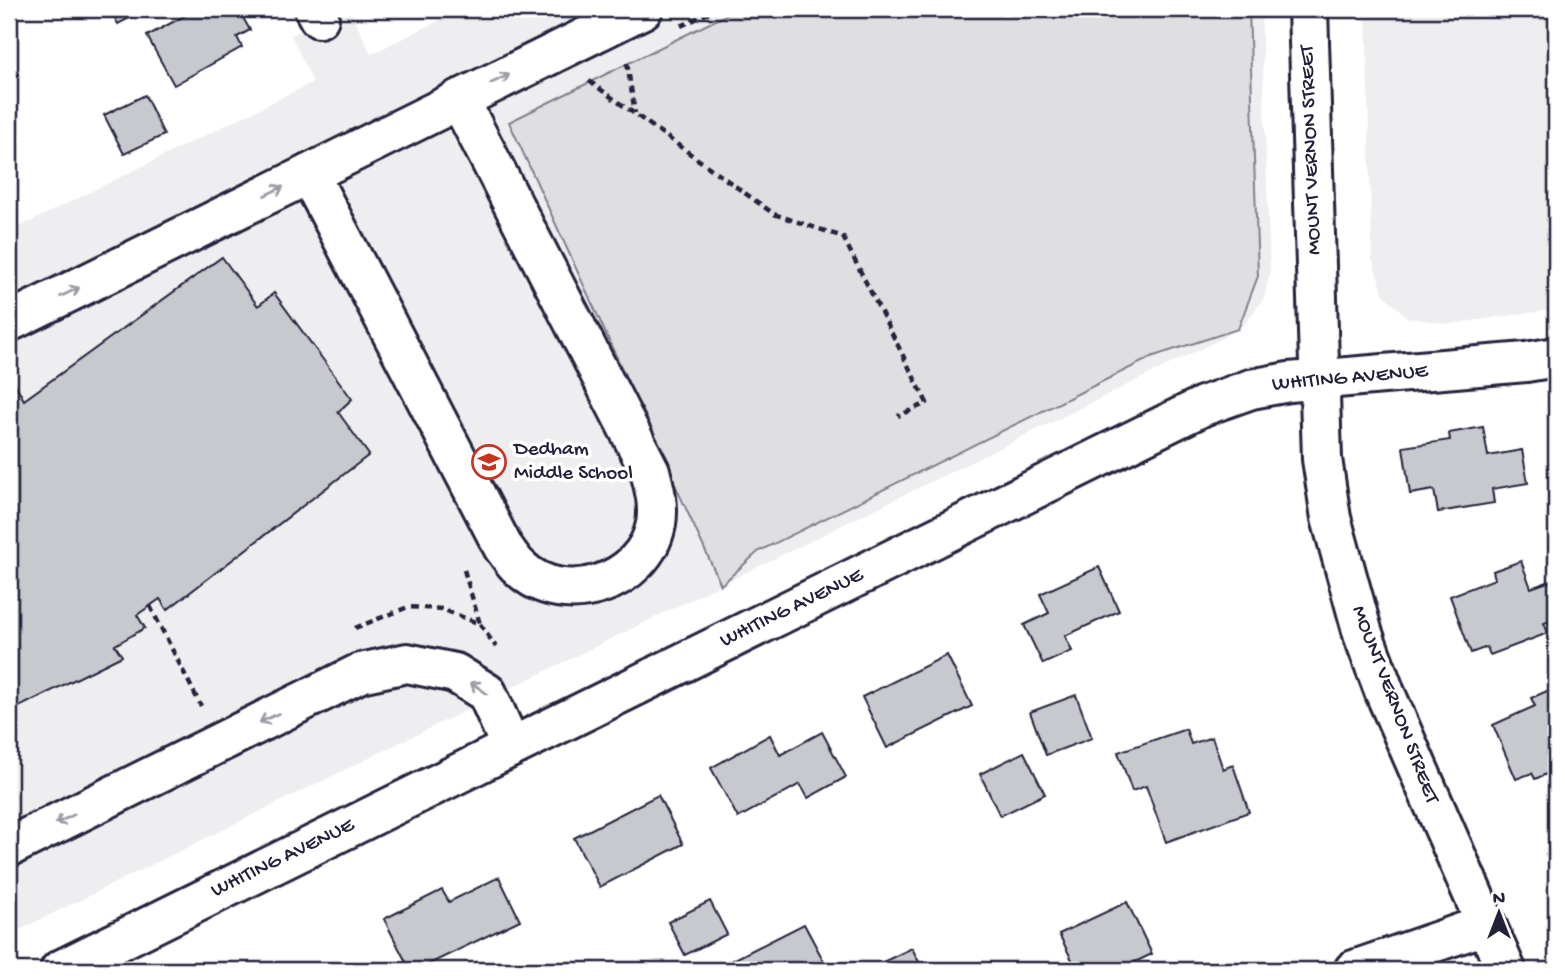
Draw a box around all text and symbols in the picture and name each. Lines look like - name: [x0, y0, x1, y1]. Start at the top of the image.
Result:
- street label: MOUNT VERNON STREET: [1296, 44, 1328, 255]
- one-way arrow: [489, 72, 510, 85]
- one-way arrow: [263, 183, 284, 197]
- one-way arrow: [59, 284, 80, 298]
- street label: WHITING AVENUE: [1271, 360, 1430, 398]
- place label: Dedham Middle School: [512, 438, 633, 487]
- school or university icon: Dedham Middle School: [470, 443, 508, 481]
- street label: WHITING AVENUE: [716, 563, 868, 654]
- street label: MOUNT VERNON STREET: [1345, 603, 1444, 808]
- one-way arrow: [469, 681, 488, 696]
- one-way arrow: [259, 712, 280, 726]
- one-way arrow: [55, 813, 76, 826]
- street label: WHITING AVENUE: [207, 813, 359, 904]
- north arrow: [1464, 878, 1534, 948]
- text: N: [1493, 888, 1505, 911]

